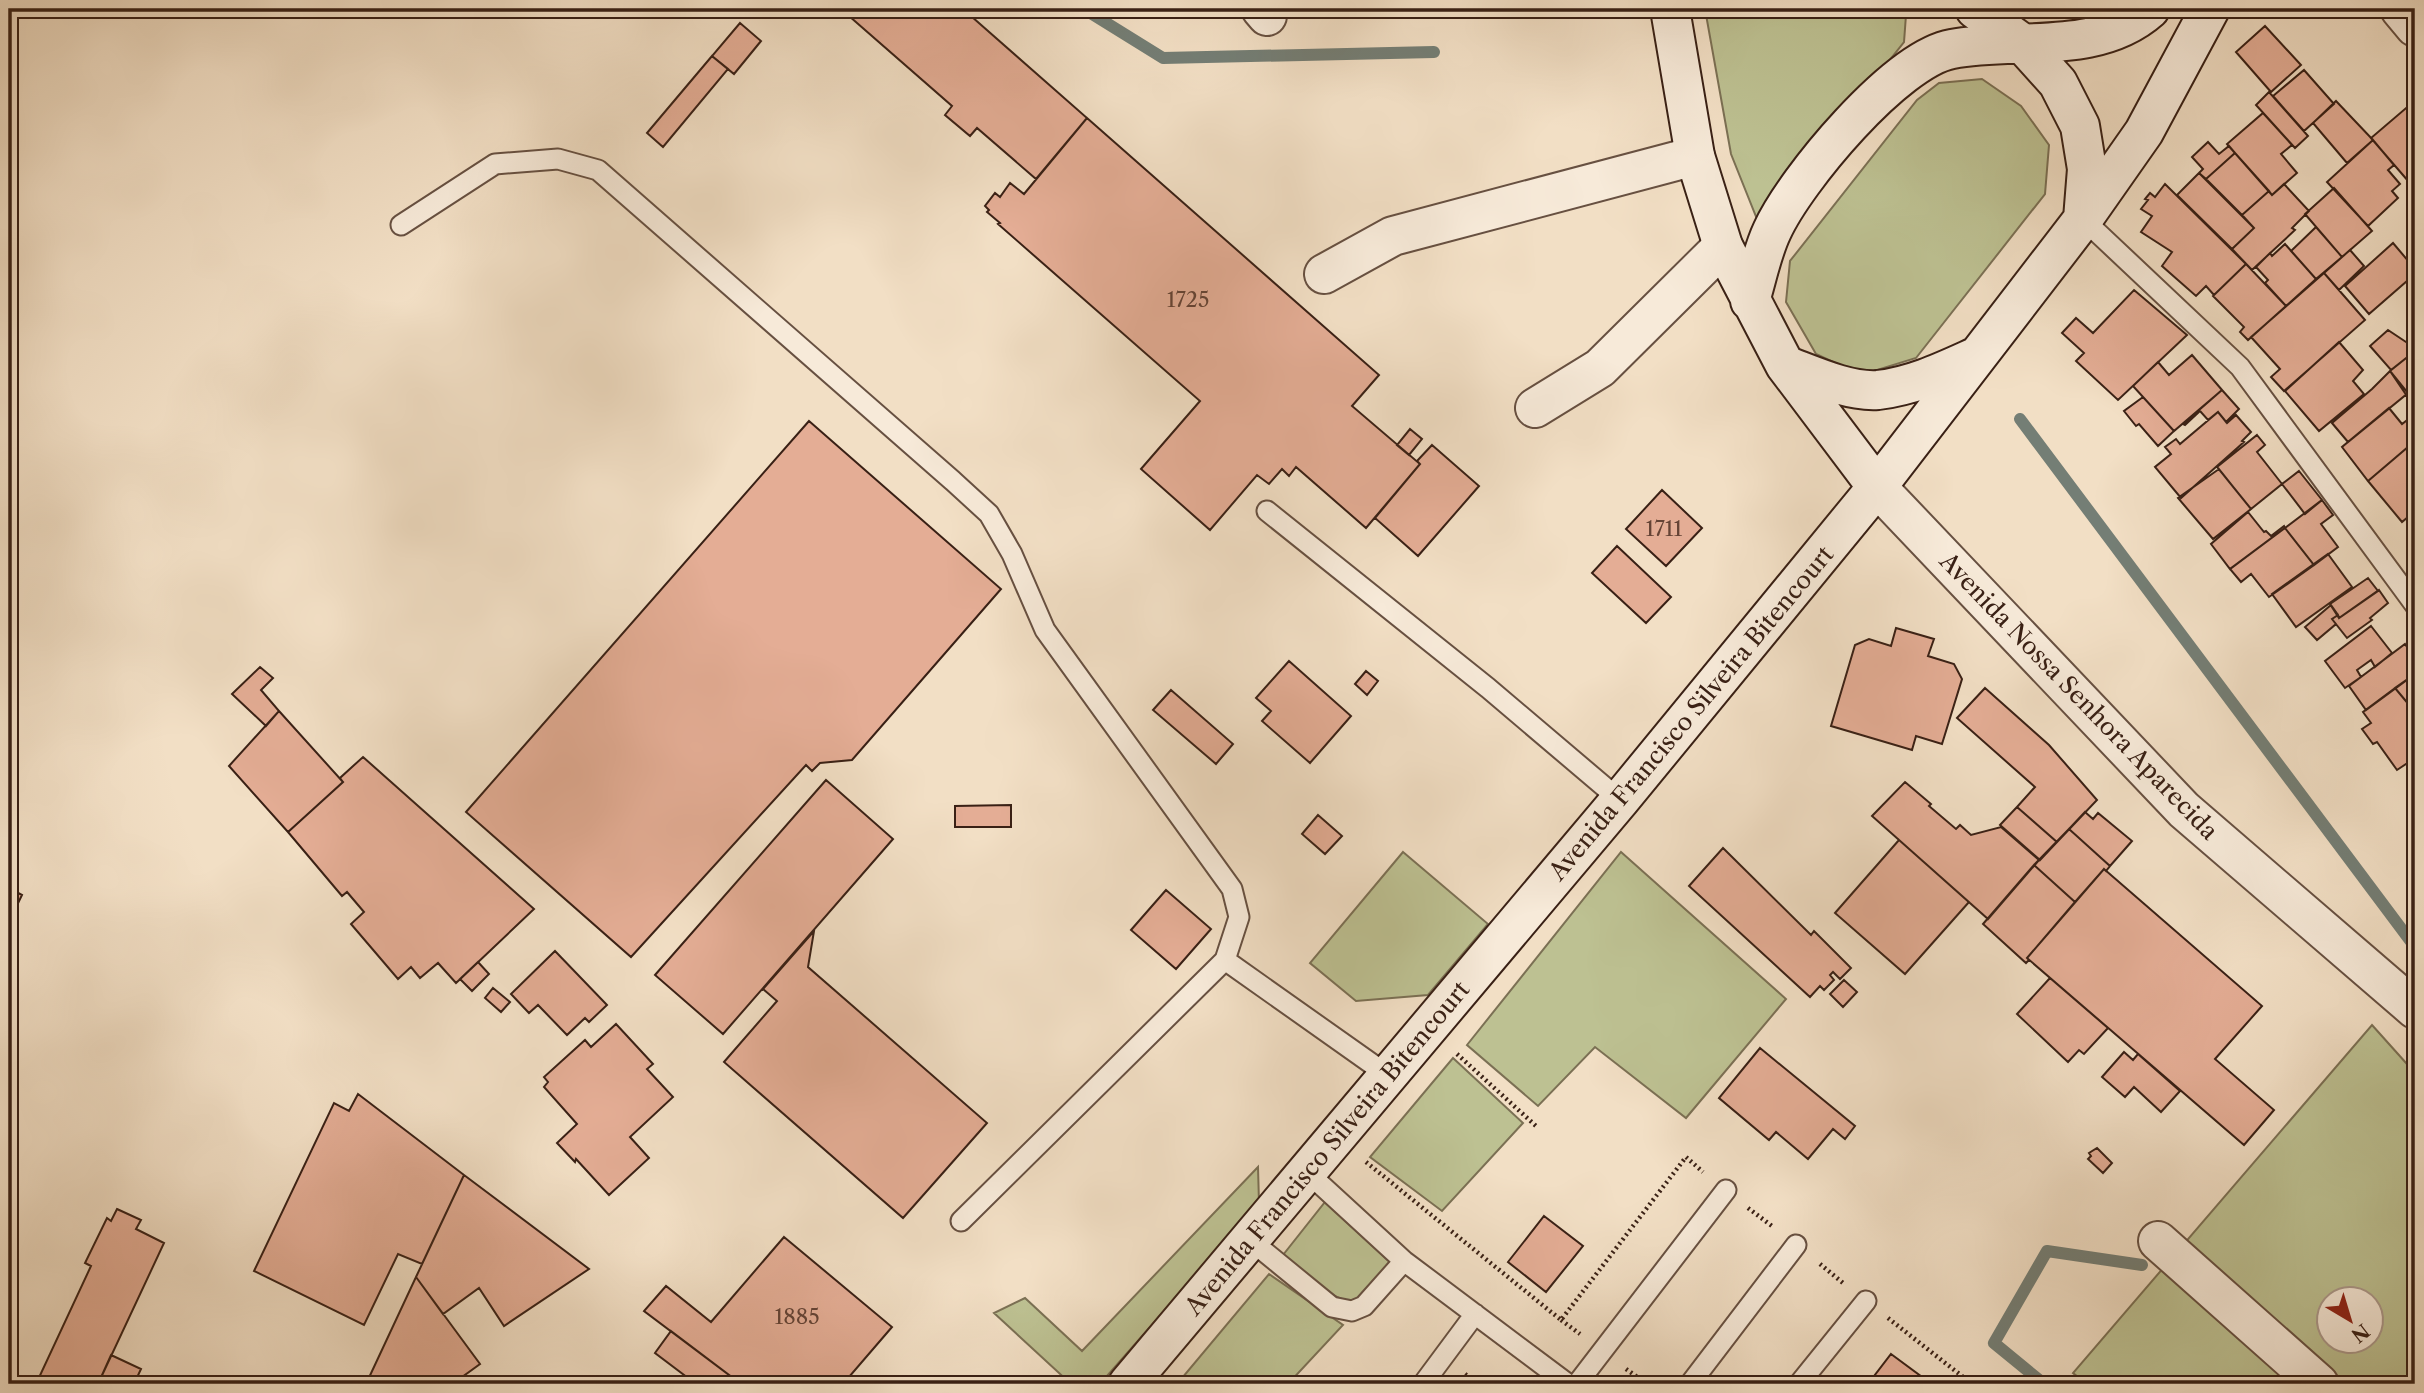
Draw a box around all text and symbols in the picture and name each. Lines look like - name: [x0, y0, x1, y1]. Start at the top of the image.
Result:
- house number: 1725: [1167, 287, 1209, 312]
- house number: 1711: [1646, 516, 1683, 541]
- street label: Avenida Francisco Silveira Bitencourt: [1542, 540, 1840, 887]
- street label: Avenida Nossa Senhora Aparecida: [1933, 546, 2224, 846]
- street label: Avenida Francisco Silveira Bitencourt: [1178, 975, 1476, 1322]
- north arrow: [2316, 1284, 2386, 1354]
- house number: 1885: [774, 1304, 820, 1329]
- text: N: [2347, 1319, 2374, 1347]

